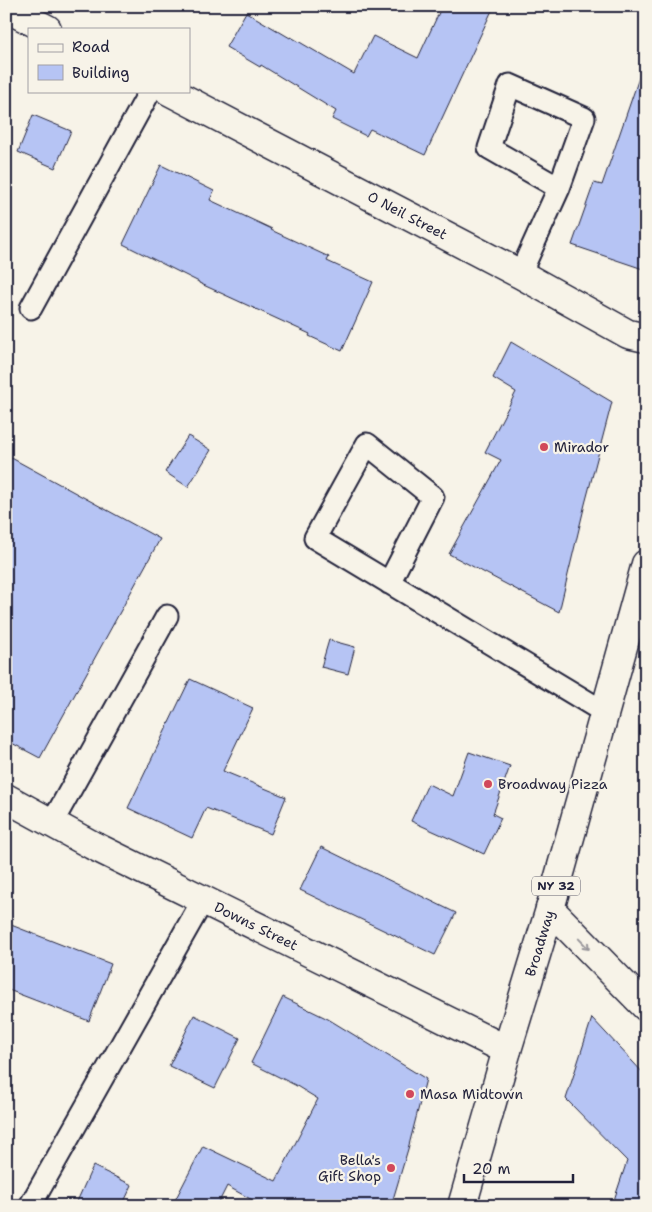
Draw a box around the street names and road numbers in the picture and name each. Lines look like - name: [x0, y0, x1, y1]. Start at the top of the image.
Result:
- street label: O Neil Street: [365, 187, 450, 244]
- road number: NY 32: [532, 876, 580, 896]
- street label: Downs Street: [211, 898, 301, 954]
- street label: Broadway: [521, 908, 558, 979]

